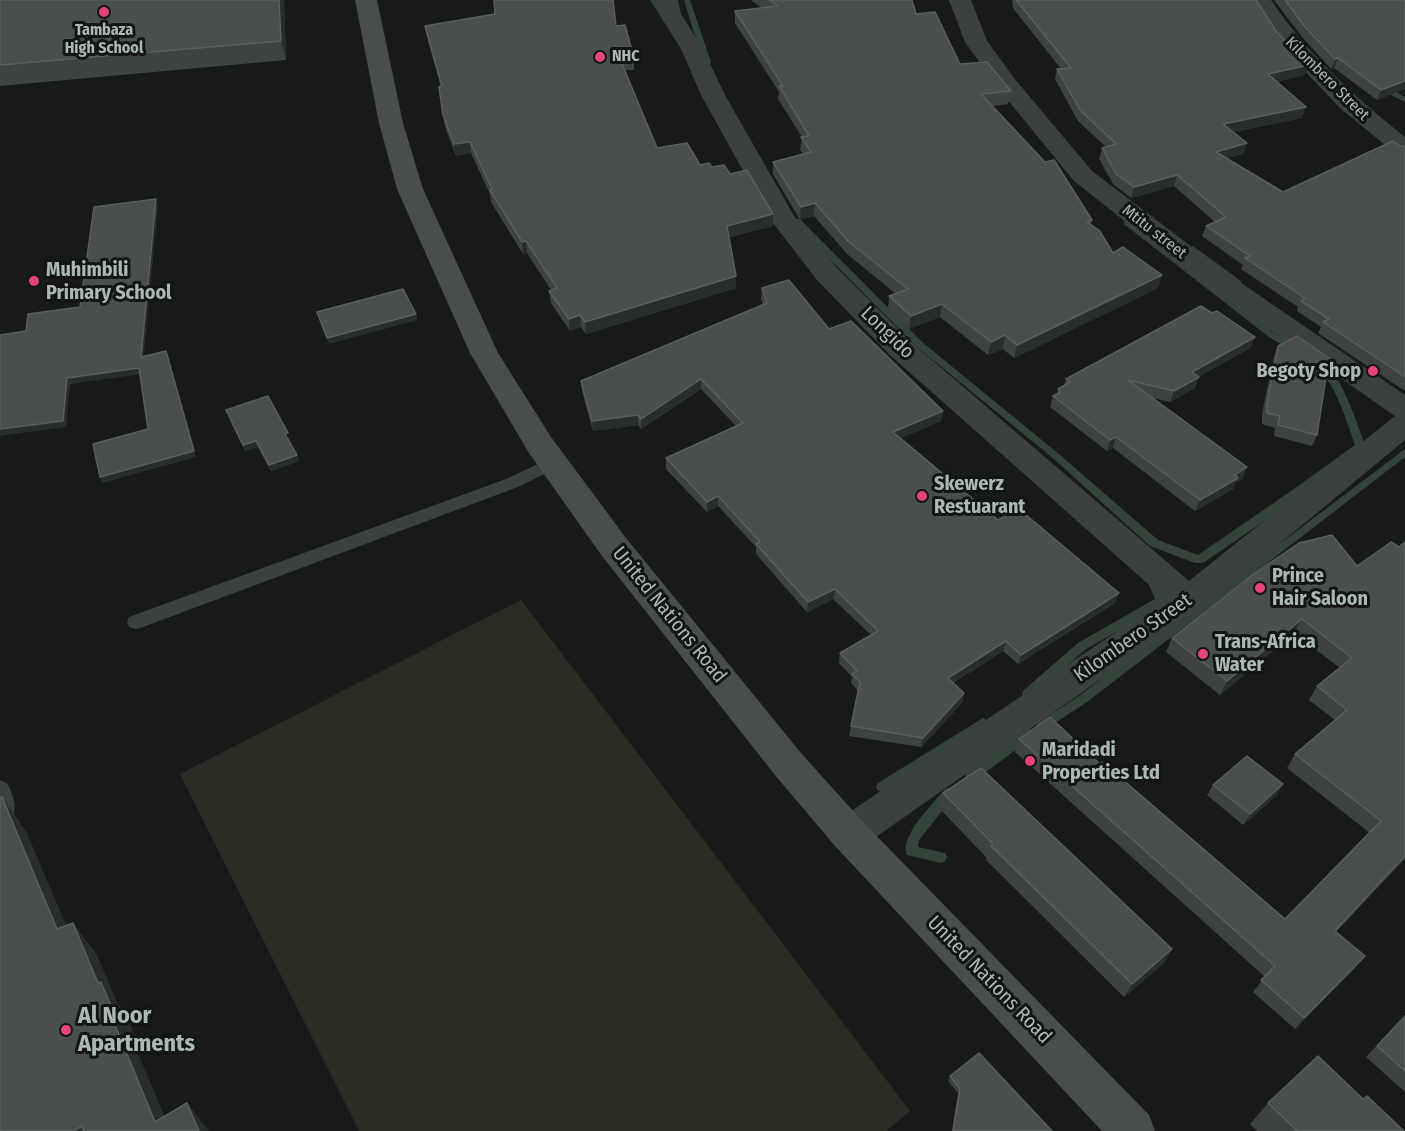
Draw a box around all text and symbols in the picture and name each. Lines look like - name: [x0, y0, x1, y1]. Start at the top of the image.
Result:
- marker: Tambaza High School: [97, 5, 111, 19]
- place label: Tambaza High School: [65, 21, 143, 59]
- street label: Kilombero Street: [1281, 33, 1373, 125]
- place label: NHC: [612, 47, 640, 67]
- marker: NHC: [593, 50, 607, 64]
- street label: Mtitu street: [1118, 201, 1190, 263]
- place label: Muhimbili Primary School: [46, 258, 172, 305]
- marker: Muhimbili Primary School: [27, 274, 41, 288]
- street label: Longido: [855, 302, 919, 364]
- place label: Begoty Shop: [1256, 359, 1361, 383]
- marker: Begoty Shop: [1366, 364, 1380, 378]
- place label: Skewerz Restuarant: [934, 472, 1025, 519]
- marker: Skewerz Restuarant: [915, 489, 929, 503]
- street label: United Nations Road: [607, 542, 731, 688]
- place label: Prince Hair Saloon: [1272, 564, 1368, 611]
- marker: Prince Hair Saloon: [1253, 581, 1267, 595]
- street label: Kilombero Street: [1070, 589, 1196, 687]
- place label: Trans-Africa Water: [1215, 630, 1316, 677]
- marker: Trans-Africa Water: [1196, 647, 1210, 661]
- place label: Maridadi Properties Ltd: [1042, 738, 1160, 785]
- marker: Maridadi Properties Ltd: [1023, 754, 1037, 768]
- street label: United Nations Road: [922, 911, 1056, 1049]
- place label: Al Noor Apartments: [78, 1002, 195, 1058]
- marker: Al Noor Apartments: [59, 1023, 73, 1037]

